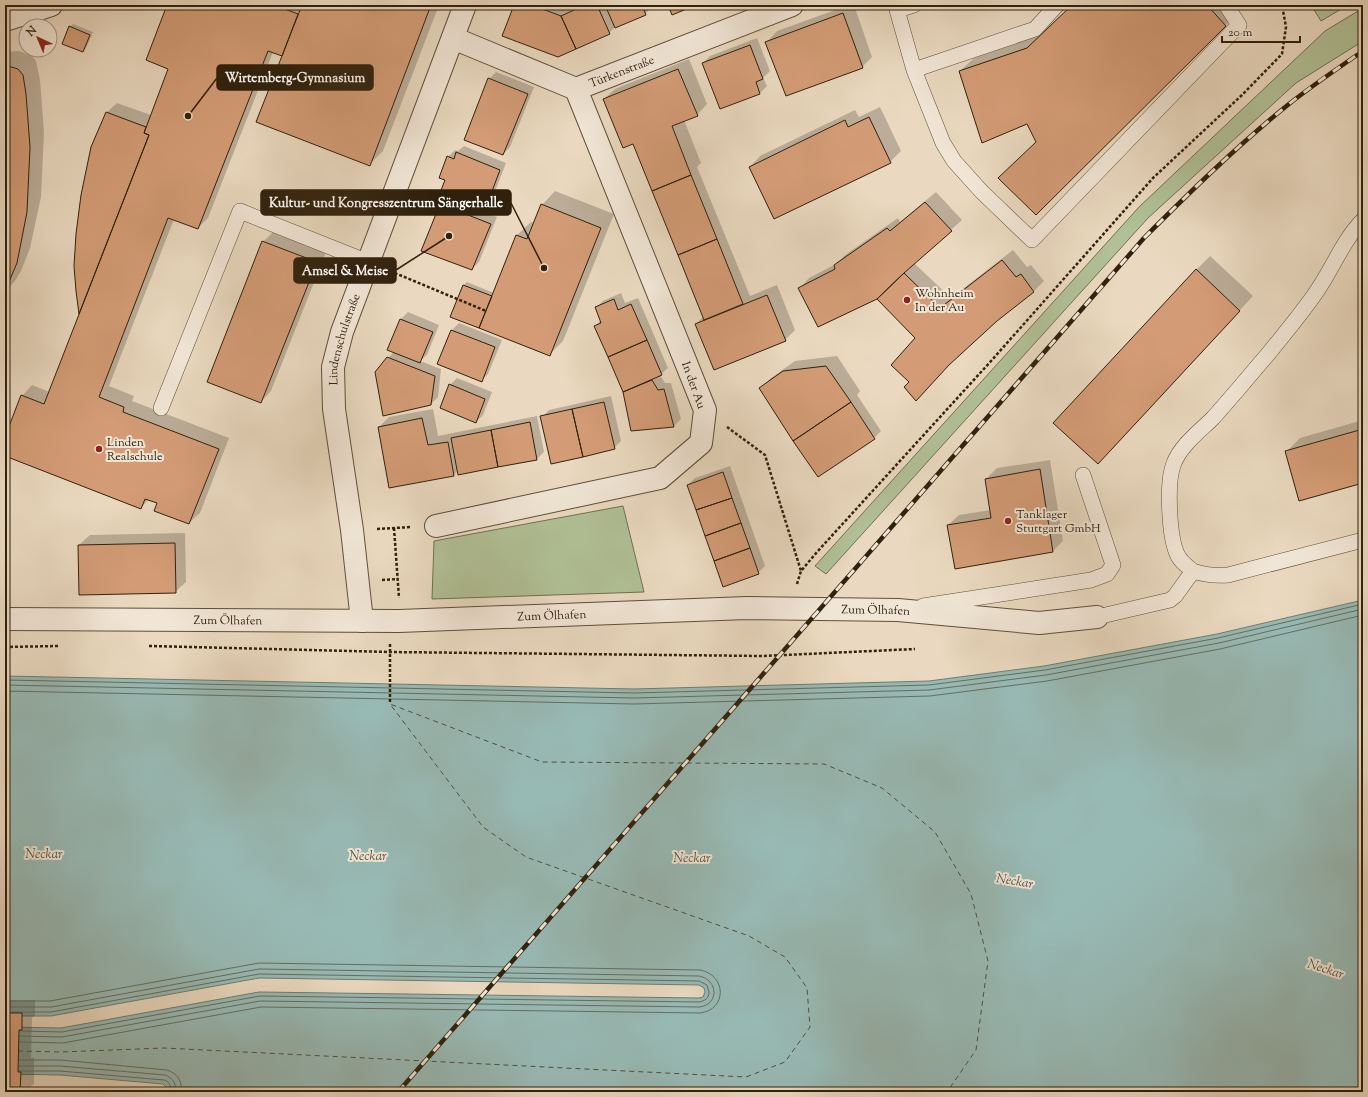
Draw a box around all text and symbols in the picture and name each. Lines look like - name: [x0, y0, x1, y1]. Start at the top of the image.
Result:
- north arrow: [18, 18, 58, 58]
- scale bar: [1222, 18, 1300, 44]
- text: N: [22, 23, 41, 41]
- text: 20 m: [1228, 24, 1253, 42]
- street label: Türkenstraße: [587, 51, 657, 93]
- callout: Wirtemberg-Gymnasium: [217, 65, 373, 90]
- text: Wirtemberg-Gymnasium: [225, 70, 366, 88]
- callout: Kultur- und Kongresszentrum Sängerhalle: [261, 190, 511, 215]
- text: Kultur- und Kongresszentrum Sängerhalle: [269, 195, 503, 213]
- callout: Amsel & Meise: [294, 258, 396, 283]
- text: Amsel & Meise: [302, 263, 388, 281]
- place label: Wohnheim In der Au: [915, 285, 974, 317]
- street label: Lindenschulstraße: [325, 291, 366, 386]
- marker: Wohnheim In der Au: [902, 295, 912, 305]
- street label: In der Au: [676, 359, 710, 412]
- place label: Linden Realschule: [107, 434, 163, 466]
- marker: Linden Realschule: [94, 444, 104, 454]
- place label: Tanklager Stuttgart GmbH: [1016, 506, 1101, 538]
- marker: Tanklager Stuttgart GmbH: [1003, 516, 1013, 526]
- street label: Zum Ölhafen: [841, 601, 911, 621]
- street label: Zum Ölhafen: [517, 606, 587, 627]
- street label: Zum Ölhafen: [193, 612, 263, 630]
- water label: Neckar: [25, 846, 63, 864]
- water label: Neckar: [349, 848, 387, 866]
- water label: Neckar: [673, 850, 711, 868]
- water label: Neckar: [995, 870, 1035, 894]
- water label: Neckar: [1305, 956, 1346, 984]

